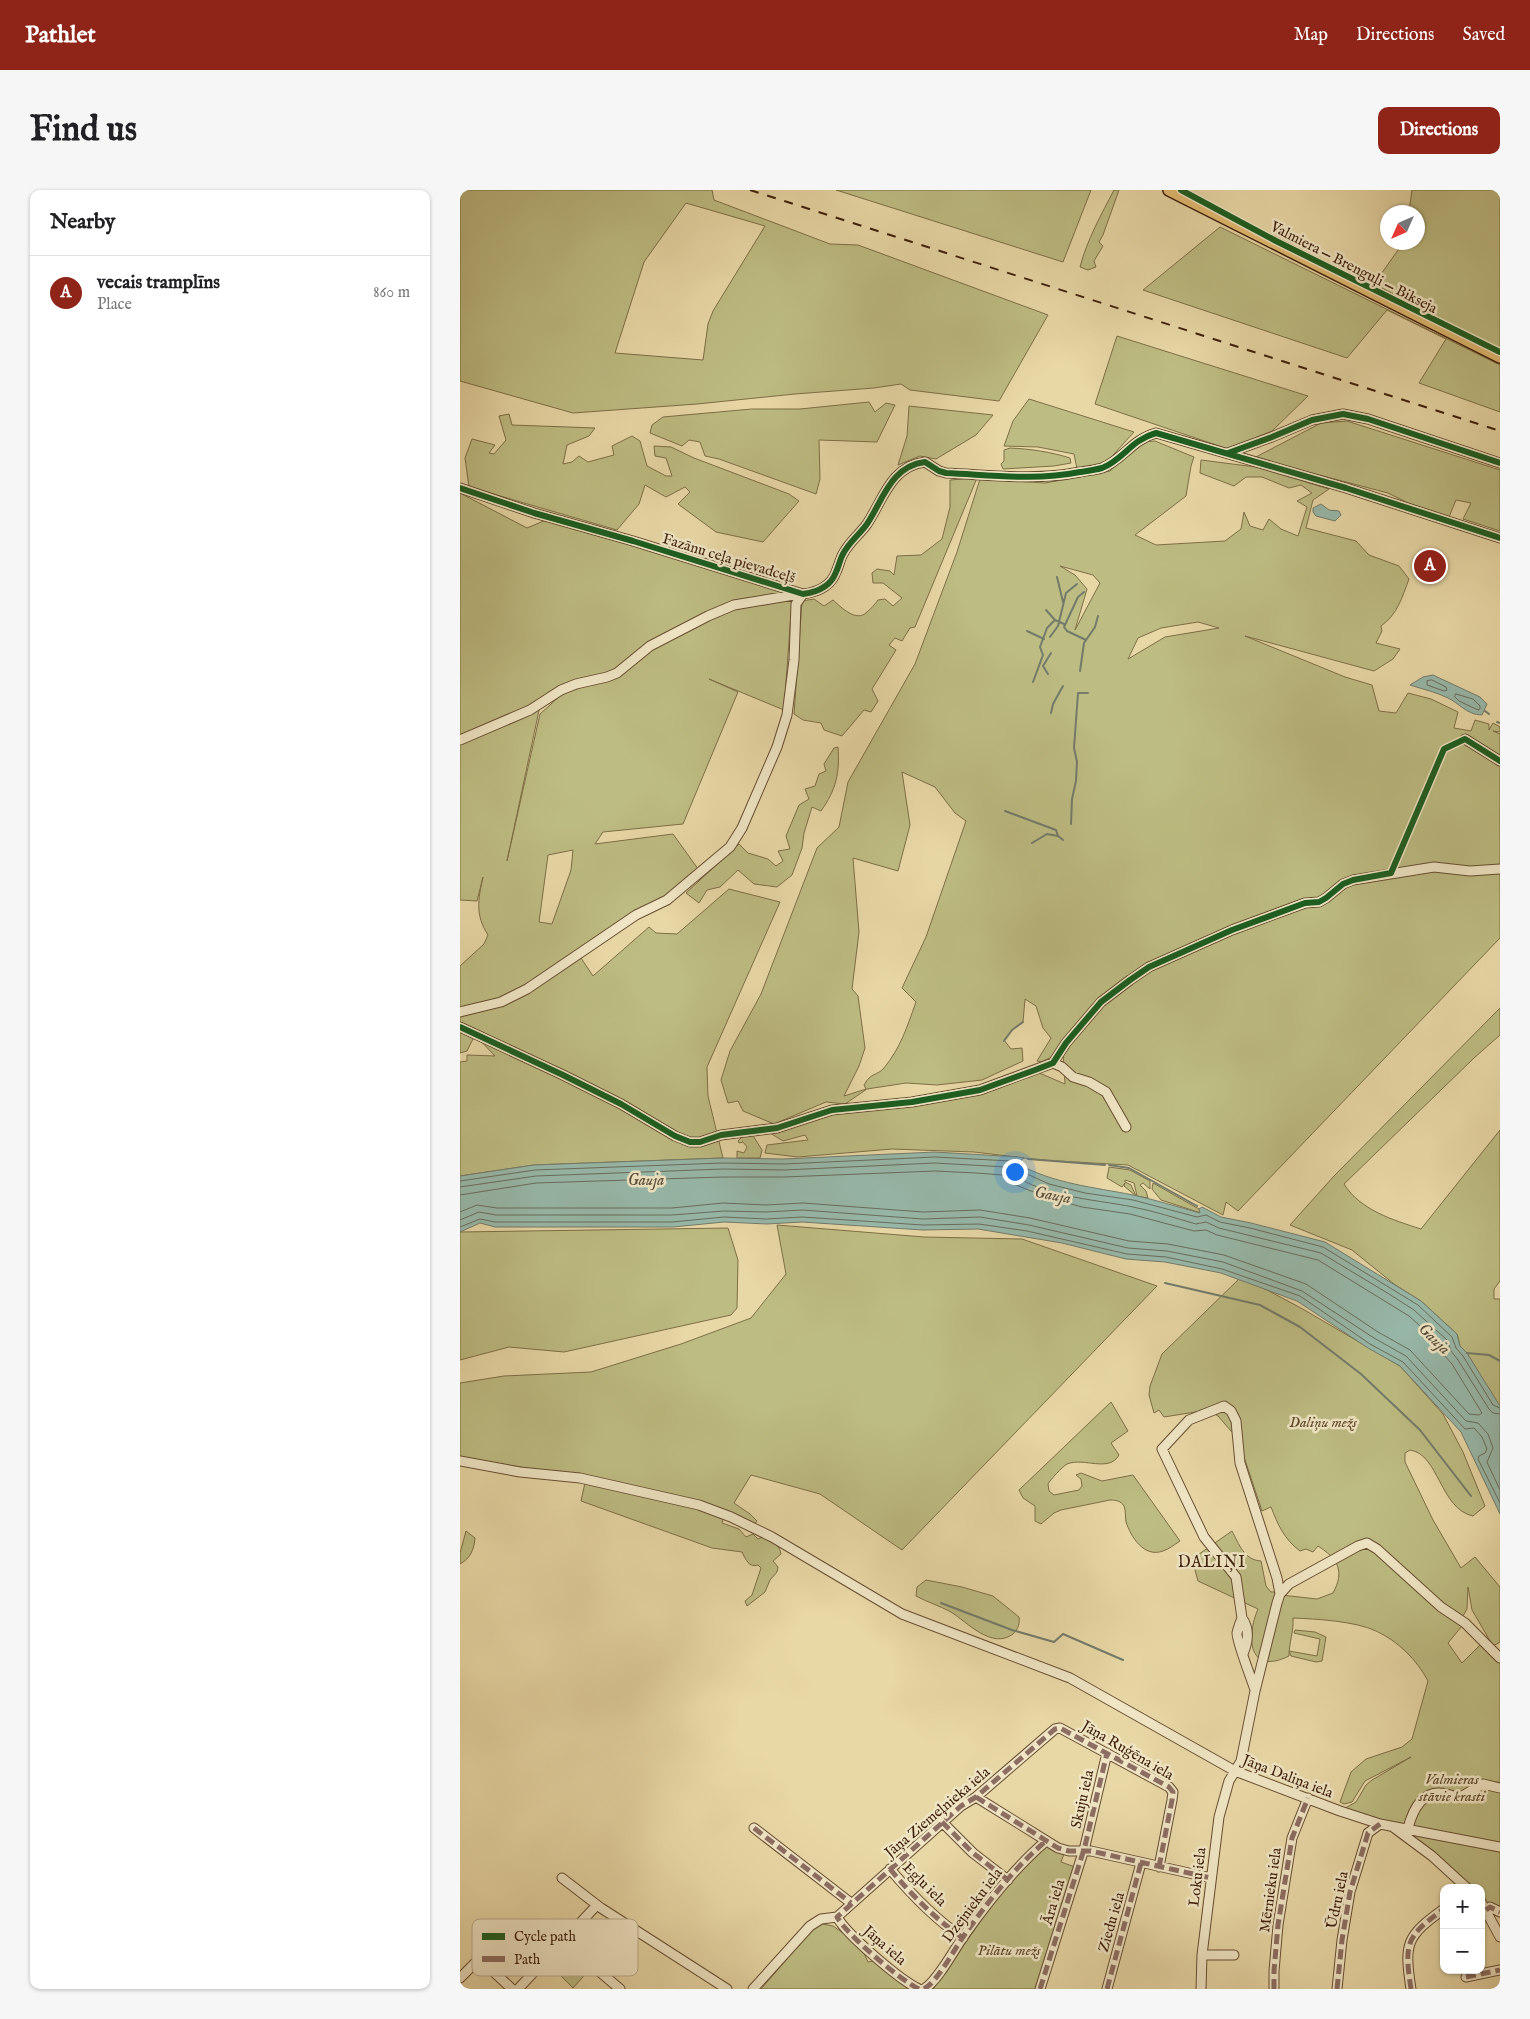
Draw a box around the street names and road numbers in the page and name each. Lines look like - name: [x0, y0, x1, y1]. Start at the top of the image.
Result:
- street label: Valmiera — Brenguļi — Bikseja: [1266, 217, 1441, 318]
- street label: Fazānu ceļa pievadceļš: [660, 529, 798, 588]
- street label: Jāņa Ruģēna iela: [1077, 1715, 1178, 1785]
- street label: Jāņa Daliņa iela: [1238, 1750, 1336, 1803]
- street label: Jāņa Ziemeļnieka iela: [879, 1762, 994, 1863]
- street label: Skuju iela: [1067, 1767, 1099, 1830]
- street label: Loku iela: [1184, 1846, 1211, 1908]
- street label: Mērnieku iela: [1255, 1846, 1286, 1934]
- street label: Egļu iela: [898, 1858, 951, 1911]
- street label: Dzejnieku iela: [938, 1864, 1007, 1946]
- street label: Ūdru iela: [1322, 1869, 1353, 1931]
- street label: Āra iela: [1037, 1876, 1070, 1928]
- street label: Ziedu iela: [1094, 1889, 1129, 1954]
- street label: Jāņa iela: [858, 1920, 911, 1970]

